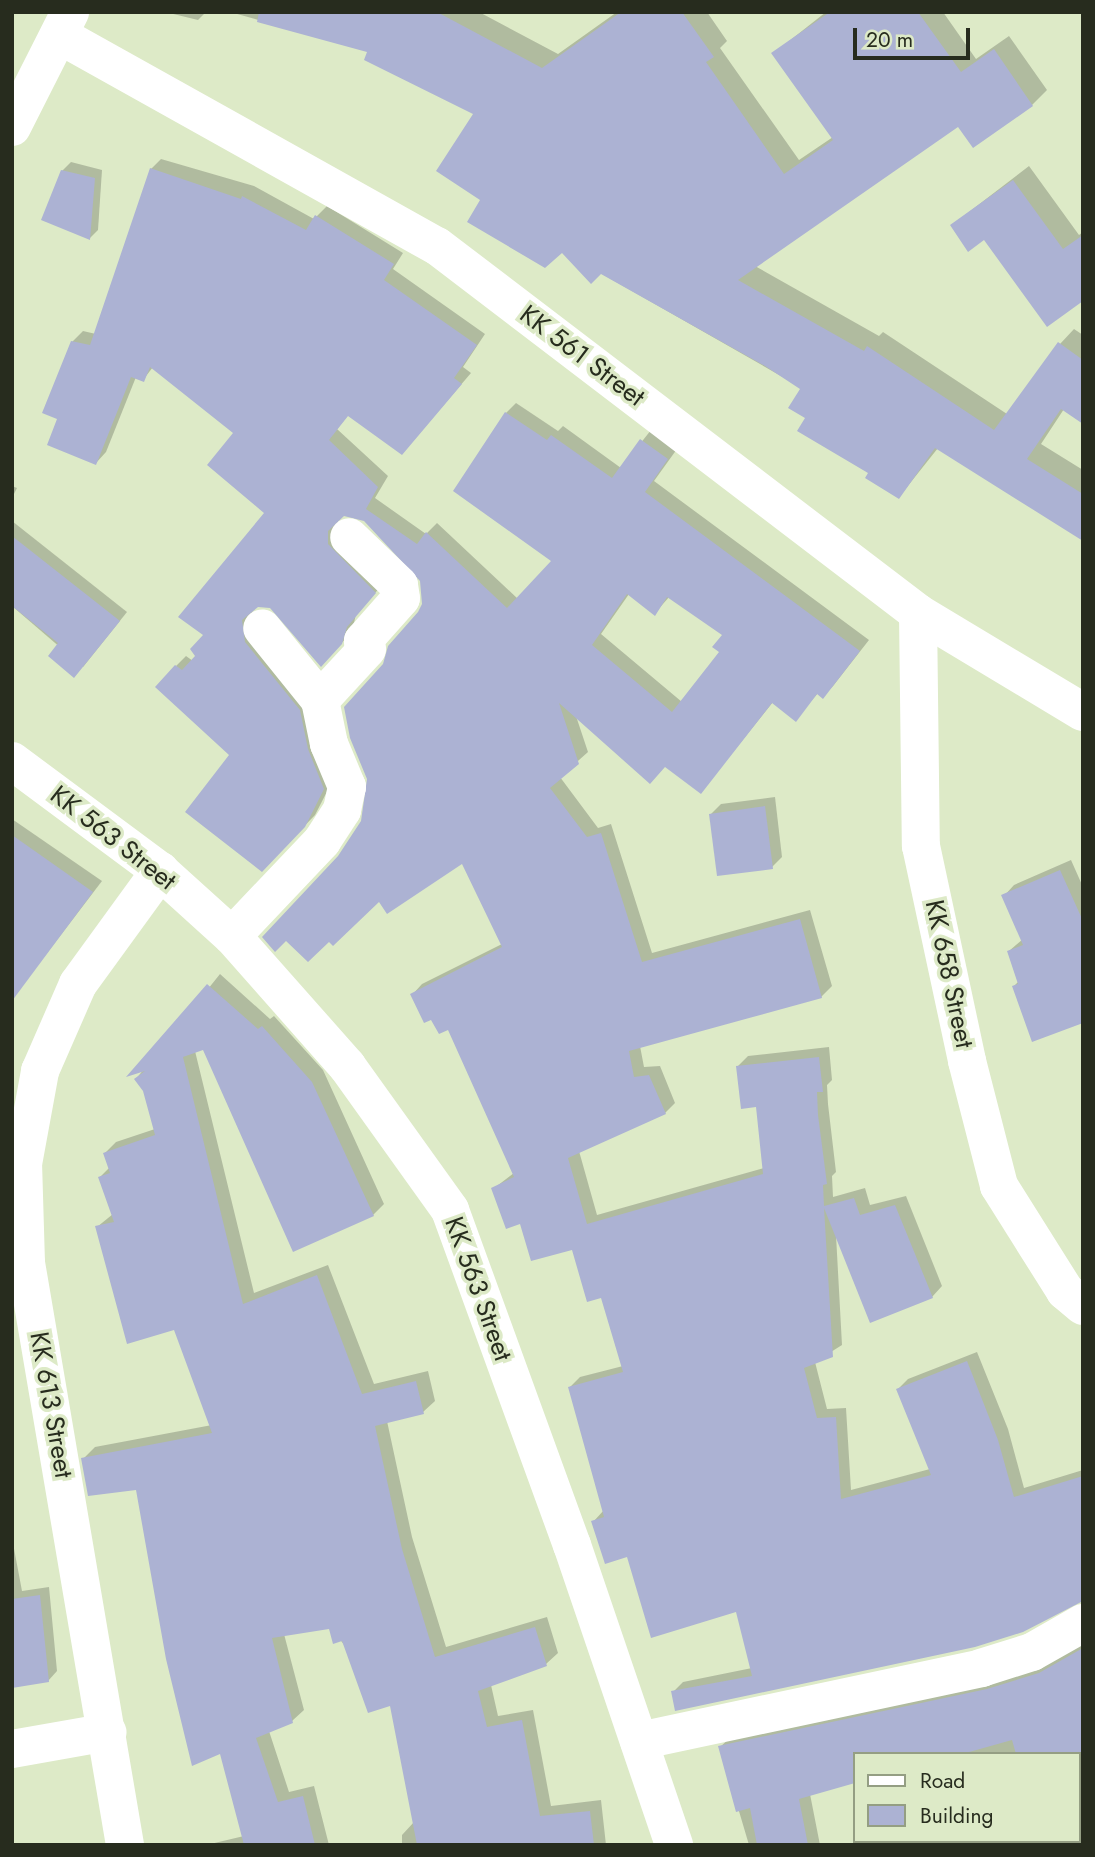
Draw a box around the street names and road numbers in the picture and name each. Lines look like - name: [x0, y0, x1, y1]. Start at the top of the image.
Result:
- street label: KK 561 Street: [513, 299, 651, 413]
- street label: KK 563 Street: [44, 779, 182, 897]
- street label: KK 658 Street: [918, 897, 980, 1051]
- street label: KK 563 Street: [438, 1213, 518, 1365]
- street label: KK 613 Street: [23, 1329, 79, 1481]

